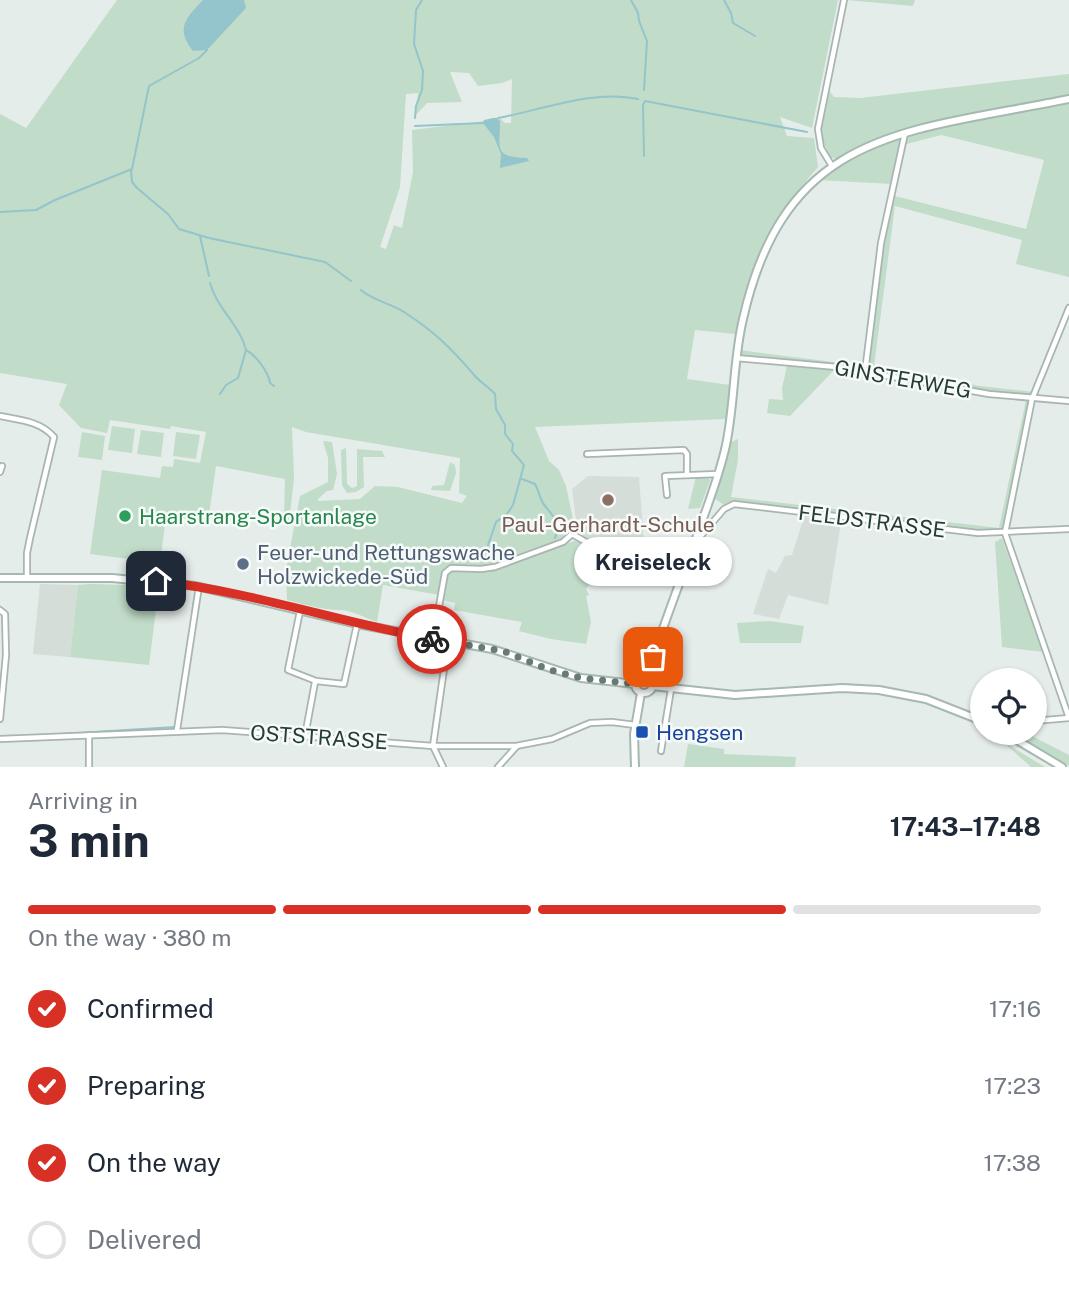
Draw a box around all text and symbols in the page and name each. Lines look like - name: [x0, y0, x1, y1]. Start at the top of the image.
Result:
- street label: GINSTERWEG: [833, 355, 973, 403]
- marker: Paul-Gerhardt-Schule: [600, 492, 616, 508]
- street label: FELDSTRASSE: [797, 500, 947, 542]
- place label: Haarstrang-Sportanlage: [139, 504, 377, 529]
- marker: Haarstrang-Sportanlage: [117, 508, 133, 524]
- place label: Paul-Gerhardt-Schule: [501, 512, 715, 537]
- callout: Kreiseleck: [574, 538, 732, 587]
- place label: Feuer- und Rettungswache Holzwickede-Süd: [257, 540, 515, 589]
- text: Kreiseleck: [595, 548, 711, 575]
- pin: [126, 551, 186, 611]
- marker: Feuer- und Rettungswache Holzwickede-Süd: [235, 556, 251, 572]
- icon: home: [137, 562, 175, 600]
- courier: [397, 604, 467, 674]
- icon: bike: [413, 620, 451, 658]
- pin: [623, 627, 683, 687]
- icon: bag: [634, 638, 672, 676]
- map controls: [970, 668, 1047, 745]
- button: locate: [970, 668, 1047, 745]
- street label: OSTSTRASSE: [249, 720, 389, 754]
- place label: Hengsen: [656, 720, 743, 745]
- marker: Hengsen: [634, 724, 650, 740]
- text: Arriving in: [28, 787, 138, 814]
- text: 17:43–17:48: [890, 811, 1041, 842]
- text: 3 min: [28, 813, 150, 867]
- text: On the way · 380 m: [28, 924, 231, 951]
- icon: check: [28, 990, 66, 1028]
- text: Confirmed: [87, 993, 214, 1024]
- text: 17:16: [989, 995, 1041, 1022]
- icon: check: [28, 1067, 66, 1105]
- text: Preparing: [87, 1070, 206, 1101]
- text: 17:23: [984, 1072, 1041, 1099]
- icon: check: [28, 1144, 66, 1182]
- text: On the way: [87, 1147, 221, 1178]
- text: 17:38: [983, 1149, 1041, 1176]
- text: Delivered: [87, 1224, 202, 1255]

